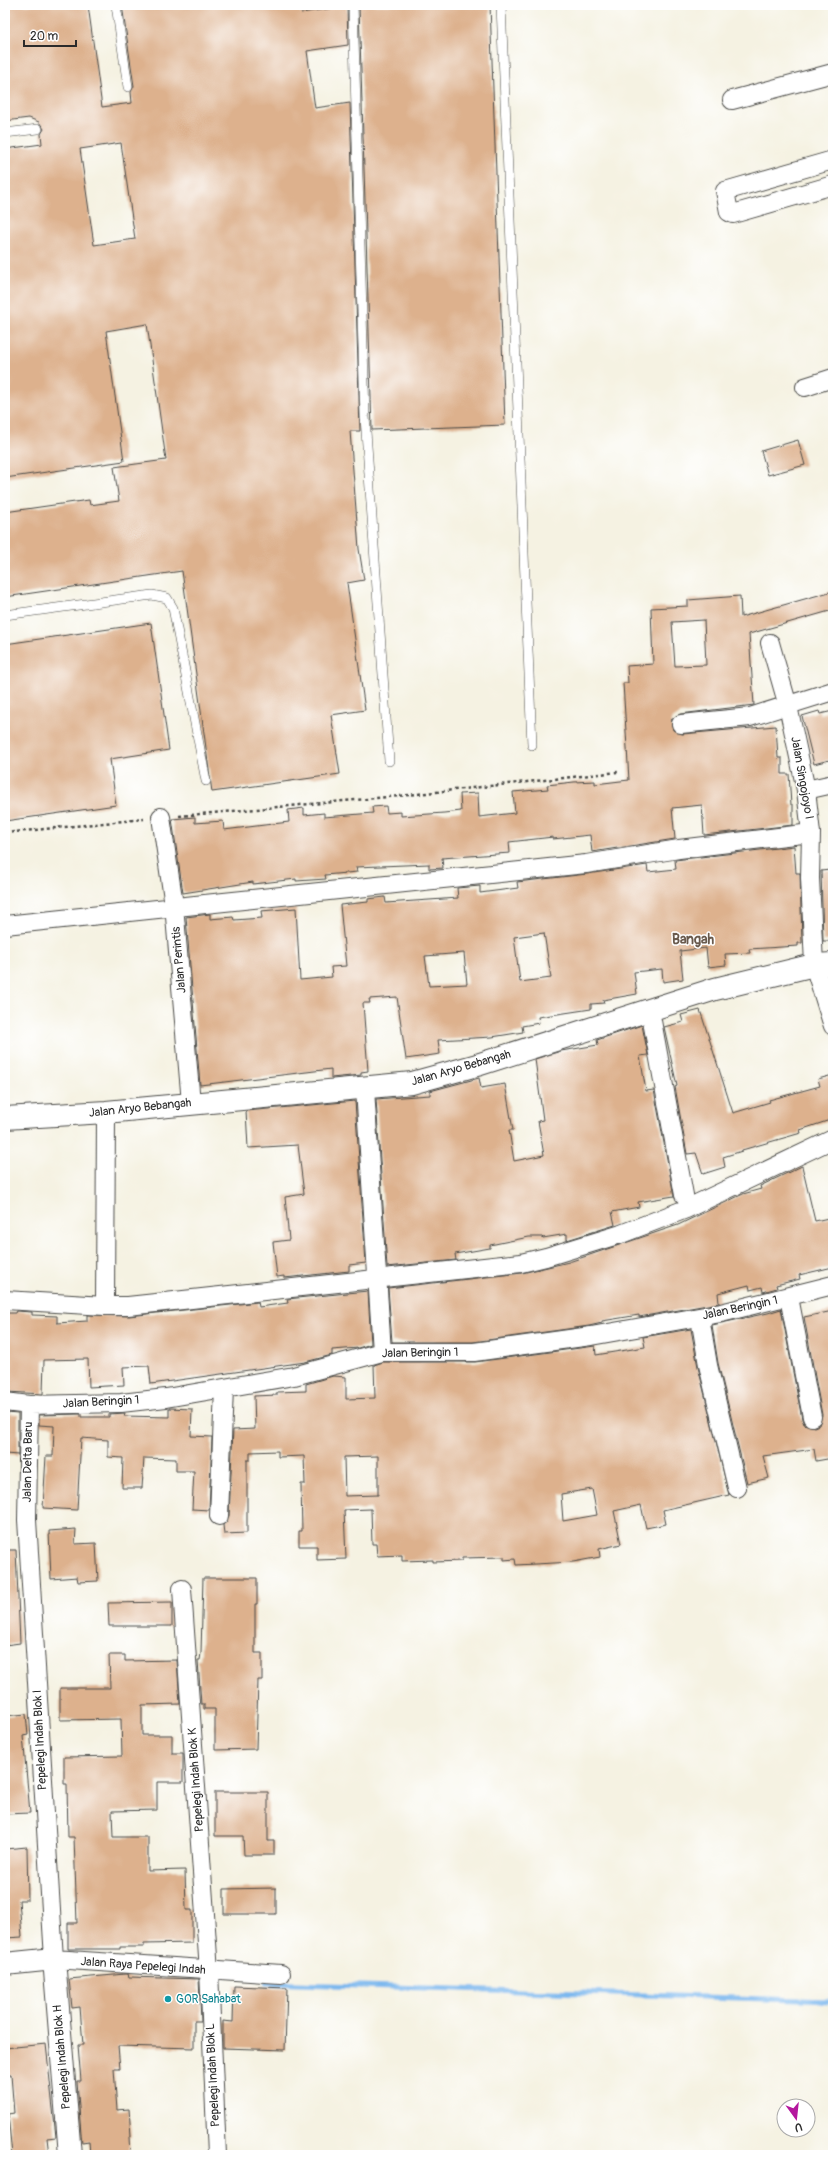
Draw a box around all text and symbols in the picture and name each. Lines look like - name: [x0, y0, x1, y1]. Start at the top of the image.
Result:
- scale bar: [24, 22, 76, 48]
- text: 20 m: [30, 29, 59, 44]
- street label: Jalan Singojoyo I: [787, 735, 817, 821]
- street label: Jalan Perintis: [169, 926, 189, 994]
- district label: Bangah: [672, 931, 714, 948]
- street label: Jalan Aryo Bebangah: [409, 1047, 513, 1089]
- street label: Jalan Aryo Bebangah: [88, 1095, 192, 1121]
- street label: Jalan Beringin 1: [701, 1293, 779, 1323]
- street label: Jalan Beringin 1: [381, 1345, 459, 1361]
- street label: Jalan Beringin 1: [62, 1393, 140, 1411]
- street label: Jalan Delta Baru: [20, 1421, 36, 1503]
- street label: Pepelegi Indah Blok I: [30, 1689, 50, 1791]
- street label: Pepelegi Indah Blok K: [185, 1727, 207, 1833]
- street label: Jalan Raya Pepelegi Indah: [80, 1954, 207, 1978]
- place label: GOR Sahabat: [176, 1992, 241, 2007]
- marker: GOR Sahabat: [163, 1994, 173, 2004]
- street label: Pepelegi Indah Blok H: [50, 2004, 74, 2110]
- street label: Pepelegi Indah Blok L: [203, 2022, 223, 2127]
- north arrow: [776, 2098, 816, 2138]
- text: U: [793, 2120, 804, 2134]

